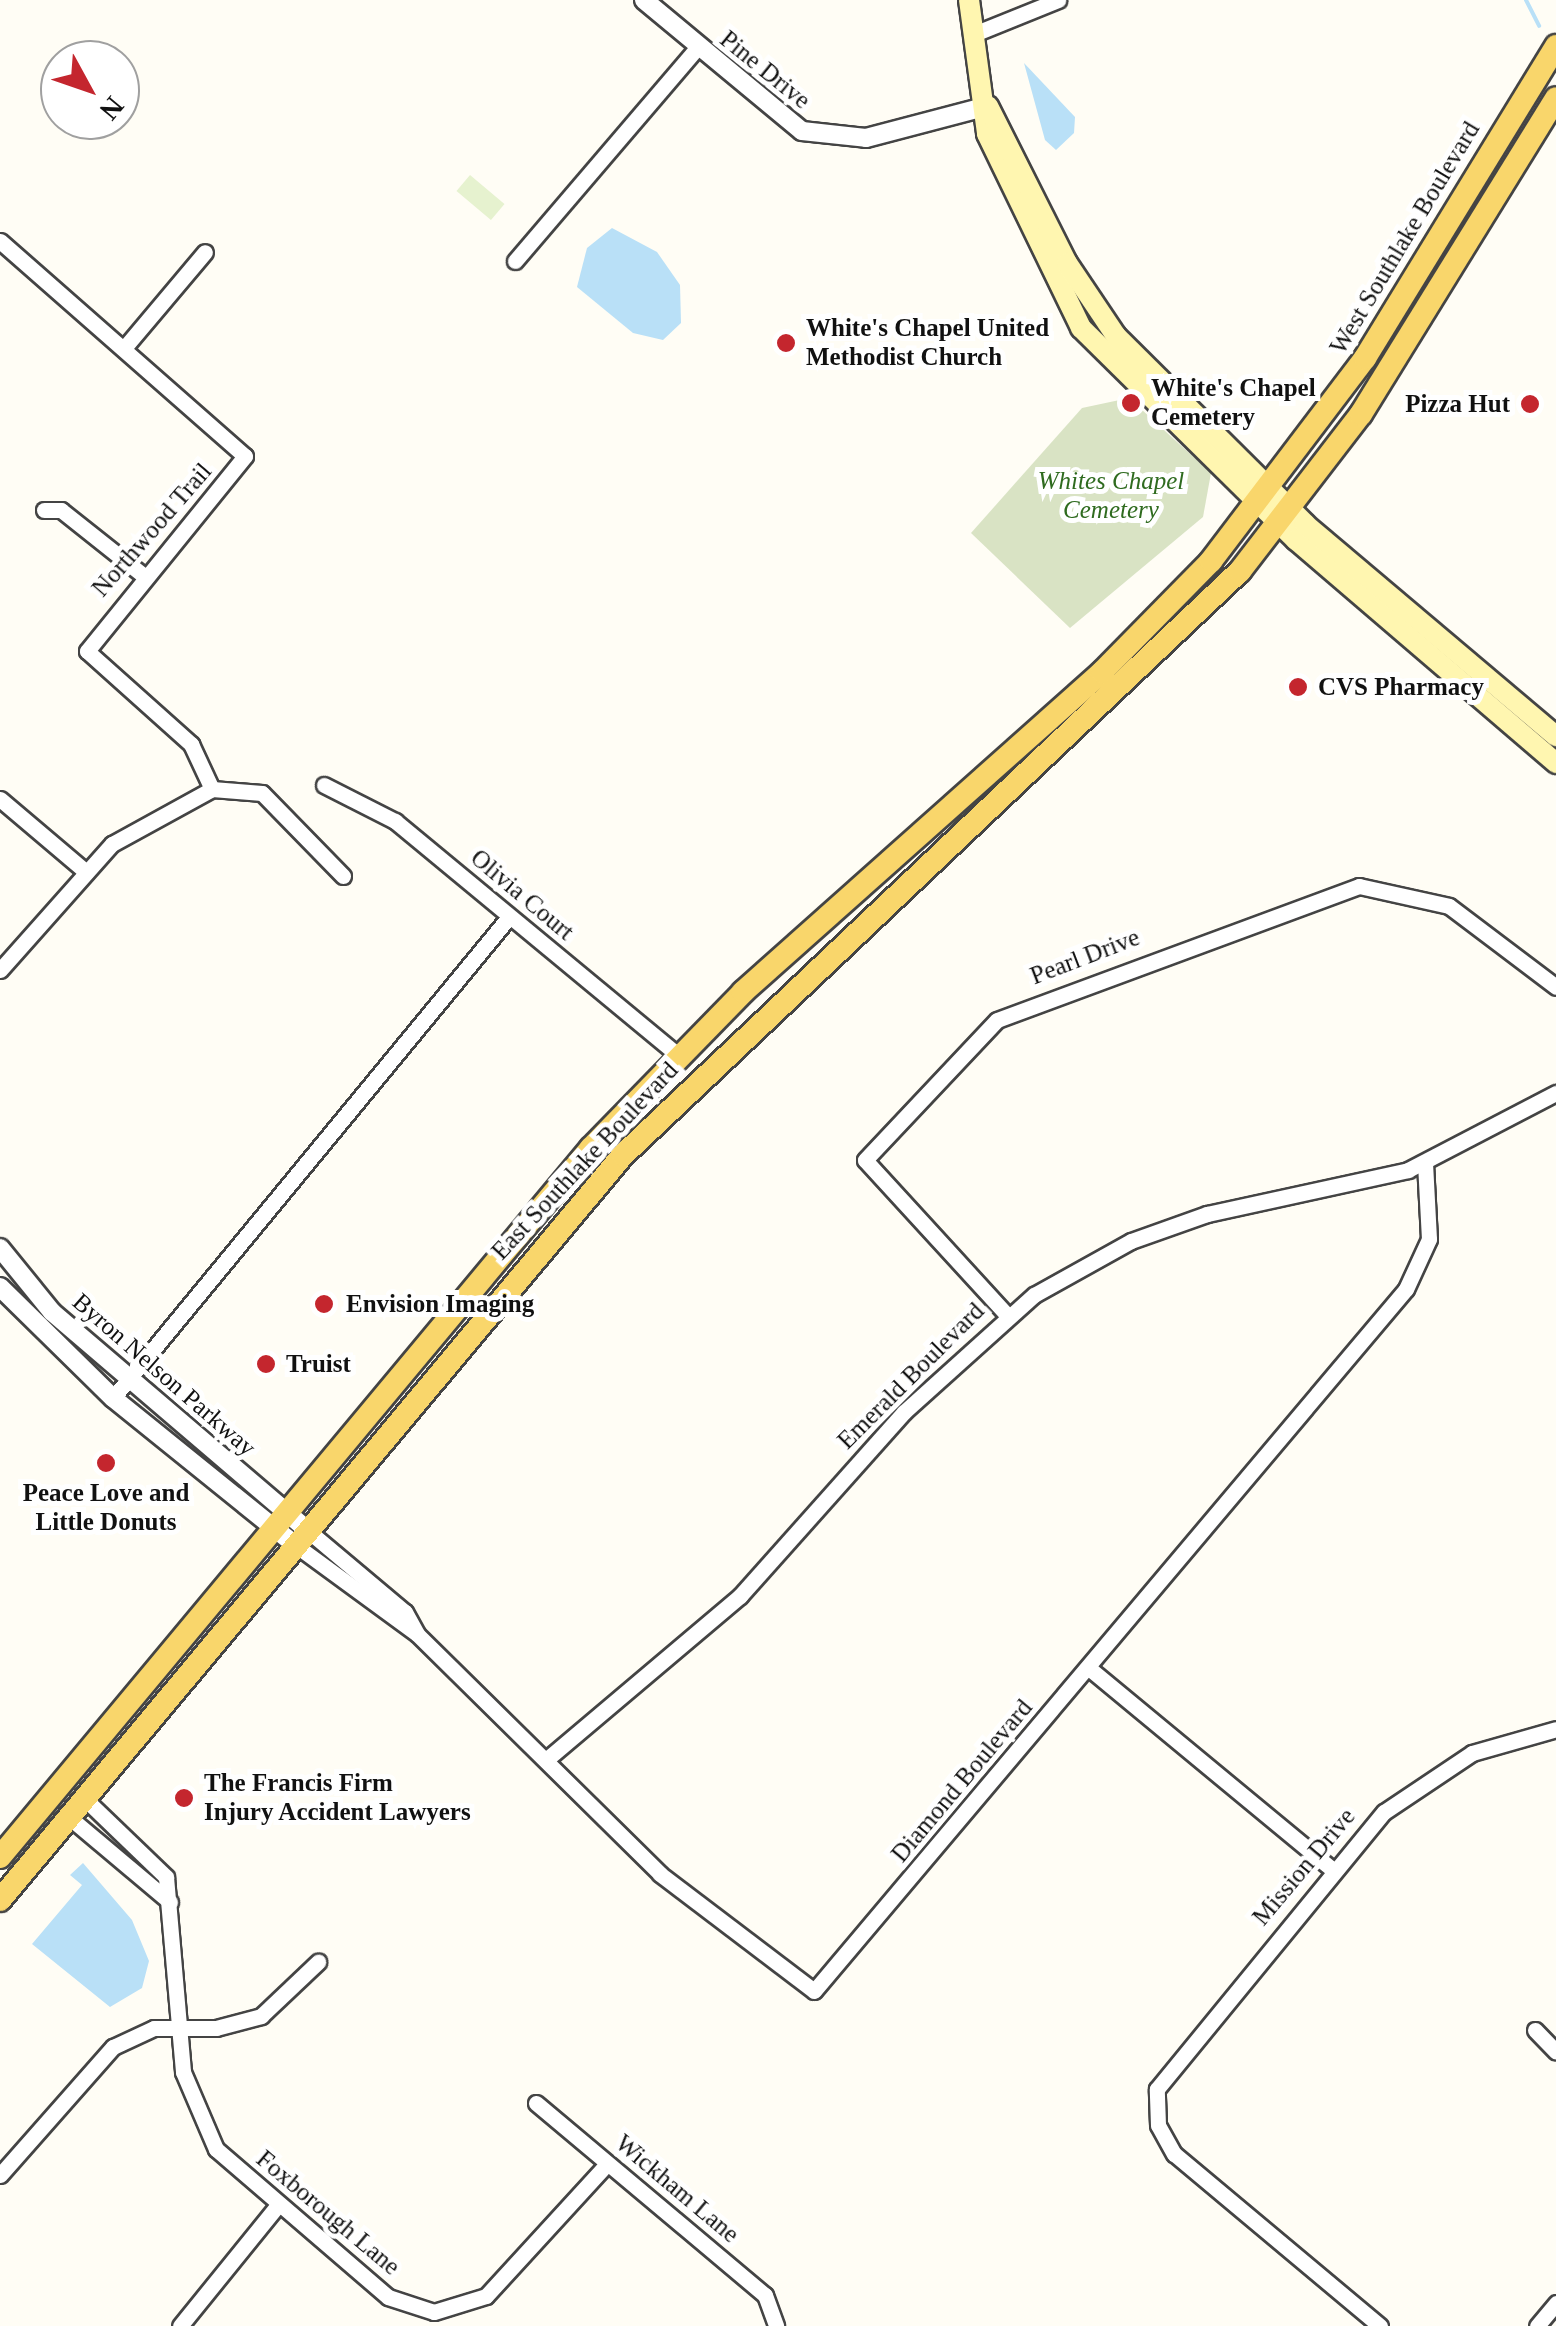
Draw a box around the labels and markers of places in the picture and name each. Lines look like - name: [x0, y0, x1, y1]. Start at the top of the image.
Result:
- place label: White's Chapel United Methodist Church: [806, 314, 1049, 373]
- marker: White's Chapel United Methodist Church: [775, 332, 797, 354]
- place label: White's Chapel Cemetery: [1151, 374, 1316, 433]
- place label: Pizza Hut: [1405, 389, 1510, 419]
- marker: White's Chapel Cemetery: [1120, 392, 1142, 414]
- marker: Pizza Hut: [1519, 393, 1541, 415]
- place label: CVS Pharmacy: [1318, 672, 1484, 702]
- marker: CVS Pharmacy: [1287, 676, 1309, 698]
- place label: Envision Imaging: [346, 1289, 534, 1319]
- marker: Envision Imaging: [311, 1291, 337, 1317]
- place label: Truist: [286, 1349, 351, 1379]
- marker: Truist: [255, 1353, 277, 1375]
- marker: Peace Love and Little Donuts: [95, 1452, 117, 1474]
- place label: Peace Love and Little Donuts: [23, 1479, 189, 1538]
- place label: The Francis Firm Injury Accident Lawyers: [204, 1769, 472, 1828]
- marker: The Francis Firm Injury Accident Lawyers: [173, 1787, 195, 1809]

